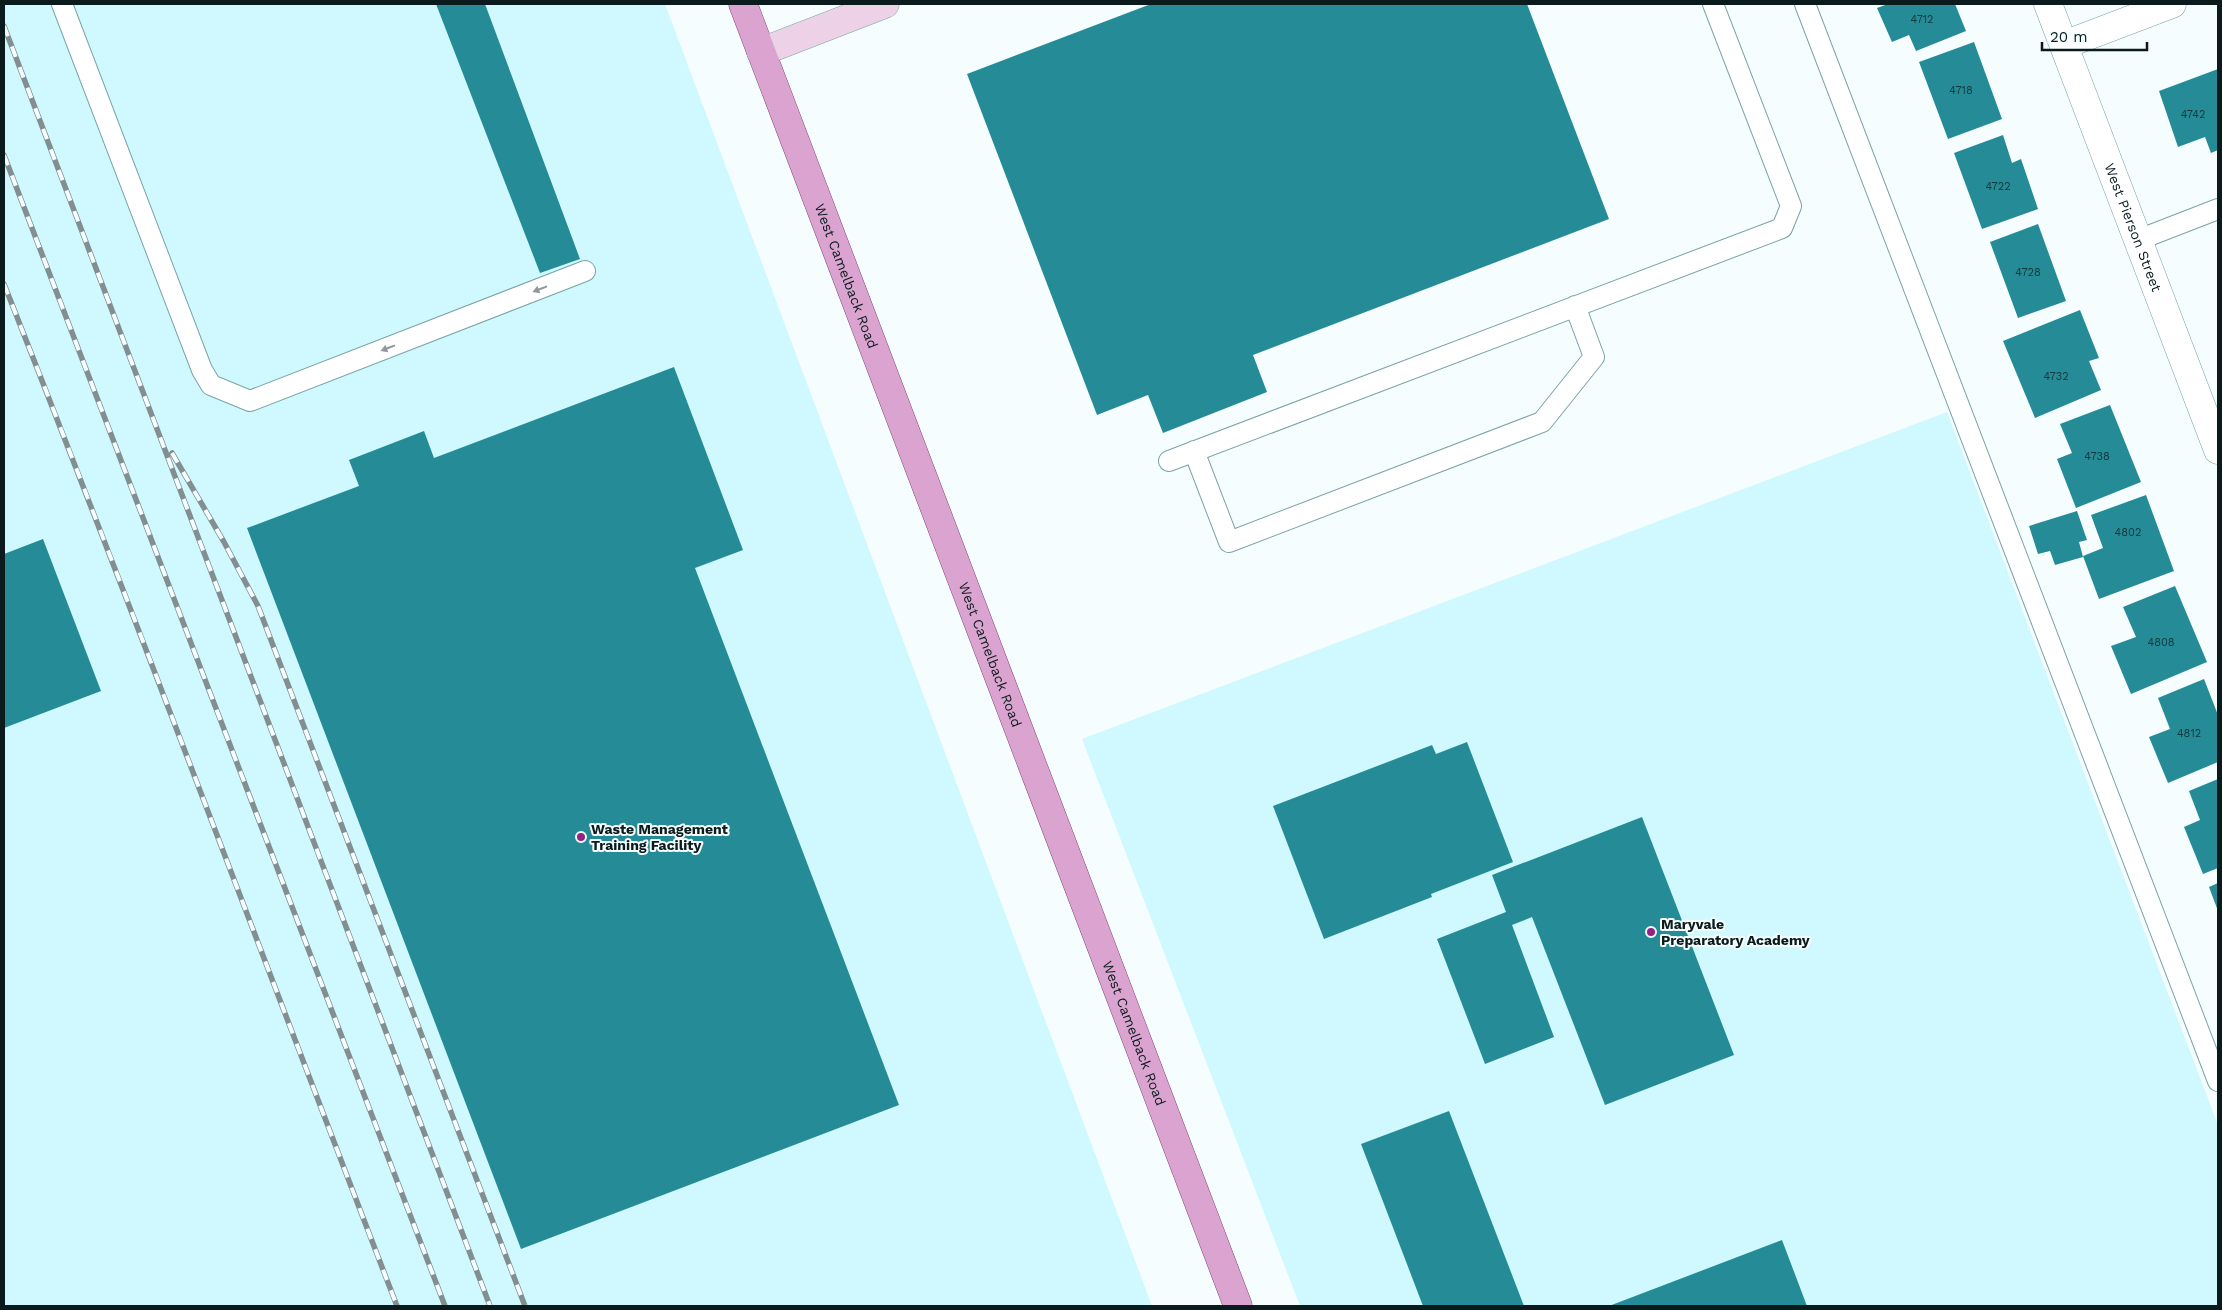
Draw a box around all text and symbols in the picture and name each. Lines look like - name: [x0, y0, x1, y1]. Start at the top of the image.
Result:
- house number: 4712: [1910, 13, 1934, 26]
- scale bar: [2042, 20, 2147, 52]
- text: 20 m: [2050, 28, 2088, 46]
- house number: 4718: [1949, 84, 1973, 97]
- house number: 4742: [2181, 108, 2205, 121]
- street label: West Pierson Street: [2101, 161, 2165, 294]
- house number: 4722: [1985, 180, 2011, 193]
- street label: West Camelback Road: [812, 201, 881, 351]
- house number: 4728: [2015, 266, 2041, 279]
- one-way arrow: [532, 285, 547, 293]
- one-way arrow: [380, 344, 395, 352]
- house number: 4732: [2043, 370, 2069, 383]
- house number: 4738: [2084, 450, 2110, 463]
- house number: 4802: [2115, 526, 2141, 539]
- street label: West Camelback Road: [956, 580, 1025, 729]
- house number: 4808: [2147, 636, 2175, 649]
- house number: 4812: [2177, 727, 2201, 740]
- place label: Waste Management Training Facility: [591, 821, 728, 853]
- marker: Waste Management Training Facility: [575, 831, 587, 843]
- place label: Maryvale Preparatory Academy: [1661, 916, 1810, 948]
- marker: Maryvale Preparatory Academy: [1645, 926, 1657, 938]
- street label: West Camelback Road: [1099, 959, 1169, 1108]

